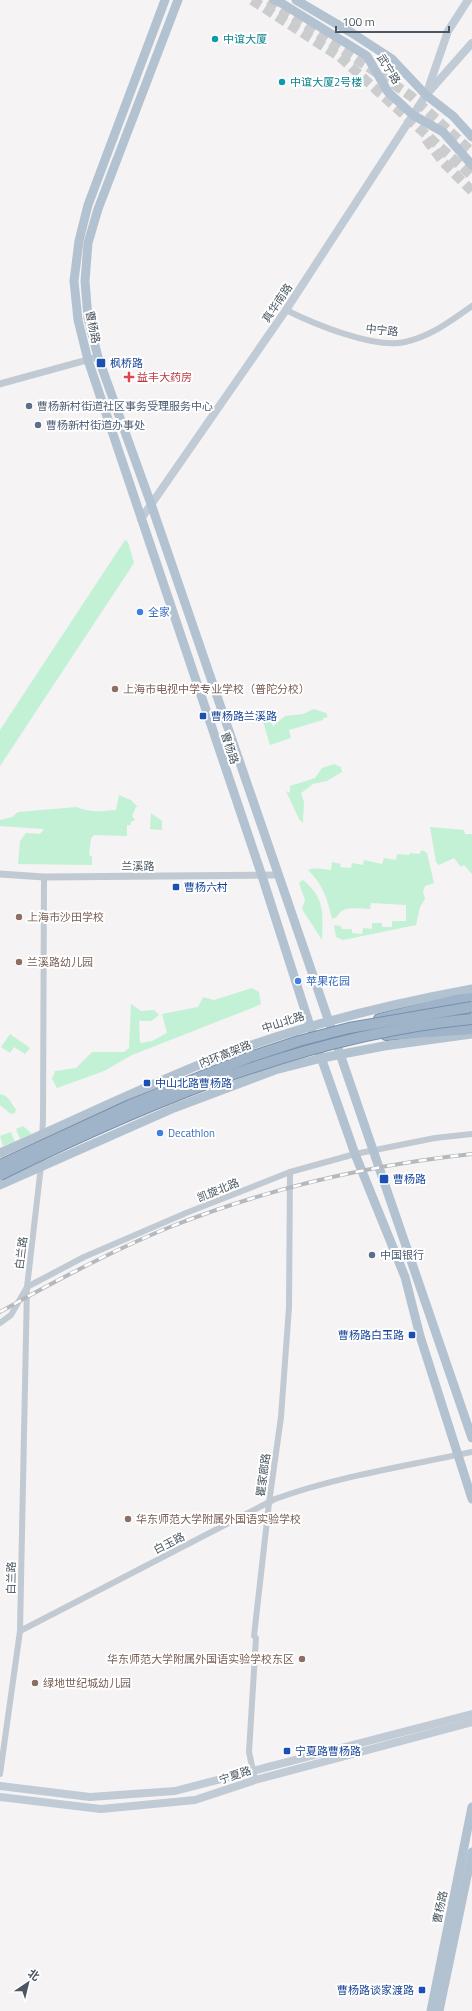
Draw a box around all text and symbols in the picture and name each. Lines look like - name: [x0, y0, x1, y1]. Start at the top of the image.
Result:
- scale bar: [336, 8, 449, 34]
- text: 100 m: [342, 12, 375, 31]
- place label: 中谊大厦: [223, 31, 267, 47]
- marker: 中谊大厦: [210, 34, 220, 44]
- street label: 武宁路: [373, 51, 405, 87]
- place label: 中谊大厦2号楼: [290, 74, 362, 90]
- marker: 中谊大厦2号楼: [277, 77, 287, 87]
- street label: 真华南路: [258, 280, 296, 326]
- street label: 曹杨路: [82, 309, 104, 345]
- street label: 中宁路: [365, 320, 399, 340]
- place label: 枫桥路: [110, 355, 143, 371]
- marker: 枫桥路: [95, 357, 107, 369]
- place label: 益丰大药房: [137, 369, 192, 385]
- marker: 益丰大药房: [124, 372, 134, 382]
- place label: 曹杨新村街道社区事务受理服务中心: [37, 398, 213, 414]
- marker: 曹杨新村街道社区事务受理服务中心: [24, 401, 34, 411]
- place label: 曹杨新村街道办事处: [46, 417, 145, 433]
- marker: 曹杨新村街道办事处: [33, 420, 43, 430]
- place label: 全家: [148, 604, 170, 620]
- marker: 全家: [135, 607, 145, 617]
- place label: 上海市电视中学专业学校（普陀分校）: [123, 681, 310, 697]
- marker: 上海市电视中学专业学校（普陀分校）: [110, 684, 120, 694]
- place label: 曹杨路兰溪路: [211, 708, 277, 724]
- marker: 曹杨路兰溪路: [198, 711, 208, 721]
- street label: 曹杨路: [217, 730, 243, 766]
- street label: 兰溪路: [122, 858, 155, 874]
- place label: 曹杨六村: [184, 879, 228, 895]
- marker: 曹杨六村: [171, 882, 181, 892]
- place label: 上海市沙田学校: [27, 909, 104, 925]
- marker: 上海市沙田学校: [14, 912, 24, 922]
- place label: 兰溪路幼儿园: [27, 954, 93, 970]
- marker: 兰溪路幼儿园: [14, 957, 24, 967]
- place label: 苹果花园: [306, 973, 350, 989]
- marker: 苹果花园: [293, 976, 303, 986]
- street label: 中山北路: [260, 1008, 306, 1036]
- street label: 内环高架路: [196, 1037, 254, 1071]
- place label: 中山北路曹杨路: [155, 1075, 232, 1091]
- marker: 中山北路曹杨路: [142, 1078, 152, 1088]
- place label: Decathlon: [168, 1125, 215, 1141]
- marker: Decathlon: [155, 1128, 165, 1138]
- place label: 曹杨路: [393, 1171, 426, 1187]
- marker: 曹杨路: [378, 1173, 390, 1185]
- street label: 凯旋北路: [195, 1174, 241, 1206]
- street label: 白兰路: [11, 1236, 31, 1270]
- place label: 中国银行: [380, 1247, 424, 1263]
- marker: 中国银行: [367, 1250, 377, 1260]
- place label: 曹杨路白玉路: [338, 1327, 404, 1343]
- marker: 曹杨路白玉路: [407, 1330, 417, 1340]
- street label: 瞿家廊路: [252, 1452, 274, 1498]
- place label: 华东师范大学附属外国语实验学校: [136, 1511, 301, 1527]
- marker: 华东师范大学附属外国语实验学校: [123, 1514, 133, 1524]
- street label: 白玉路: [151, 1528, 187, 1558]
- street label: 白兰路: [3, 1561, 19, 1595]
- place label: 华东师范大学附属外国语实验学校东区: [107, 1651, 294, 1667]
- marker: 华东师范大学附属外国语实验学校东区: [297, 1654, 307, 1664]
- place label: 绿地世纪城幼儿园: [43, 1675, 131, 1691]
- marker: 绿地世纪城幼儿园: [30, 1678, 40, 1688]
- place label: 宁夏路曹杨路: [295, 1743, 361, 1759]
- marker: 宁夏路曹杨路: [282, 1746, 292, 1756]
- street label: 宁夏路: [217, 1762, 253, 1788]
- street label: 曹杨路: [429, 1889, 451, 1925]
- north arrow: [8, 1963, 48, 2003]
- text: 北: [25, 1965, 43, 1985]
- place label: 曹杨路谈家渡路: [337, 1982, 414, 1998]
- marker: 曹杨路谈家渡路: [417, 1985, 427, 1995]

